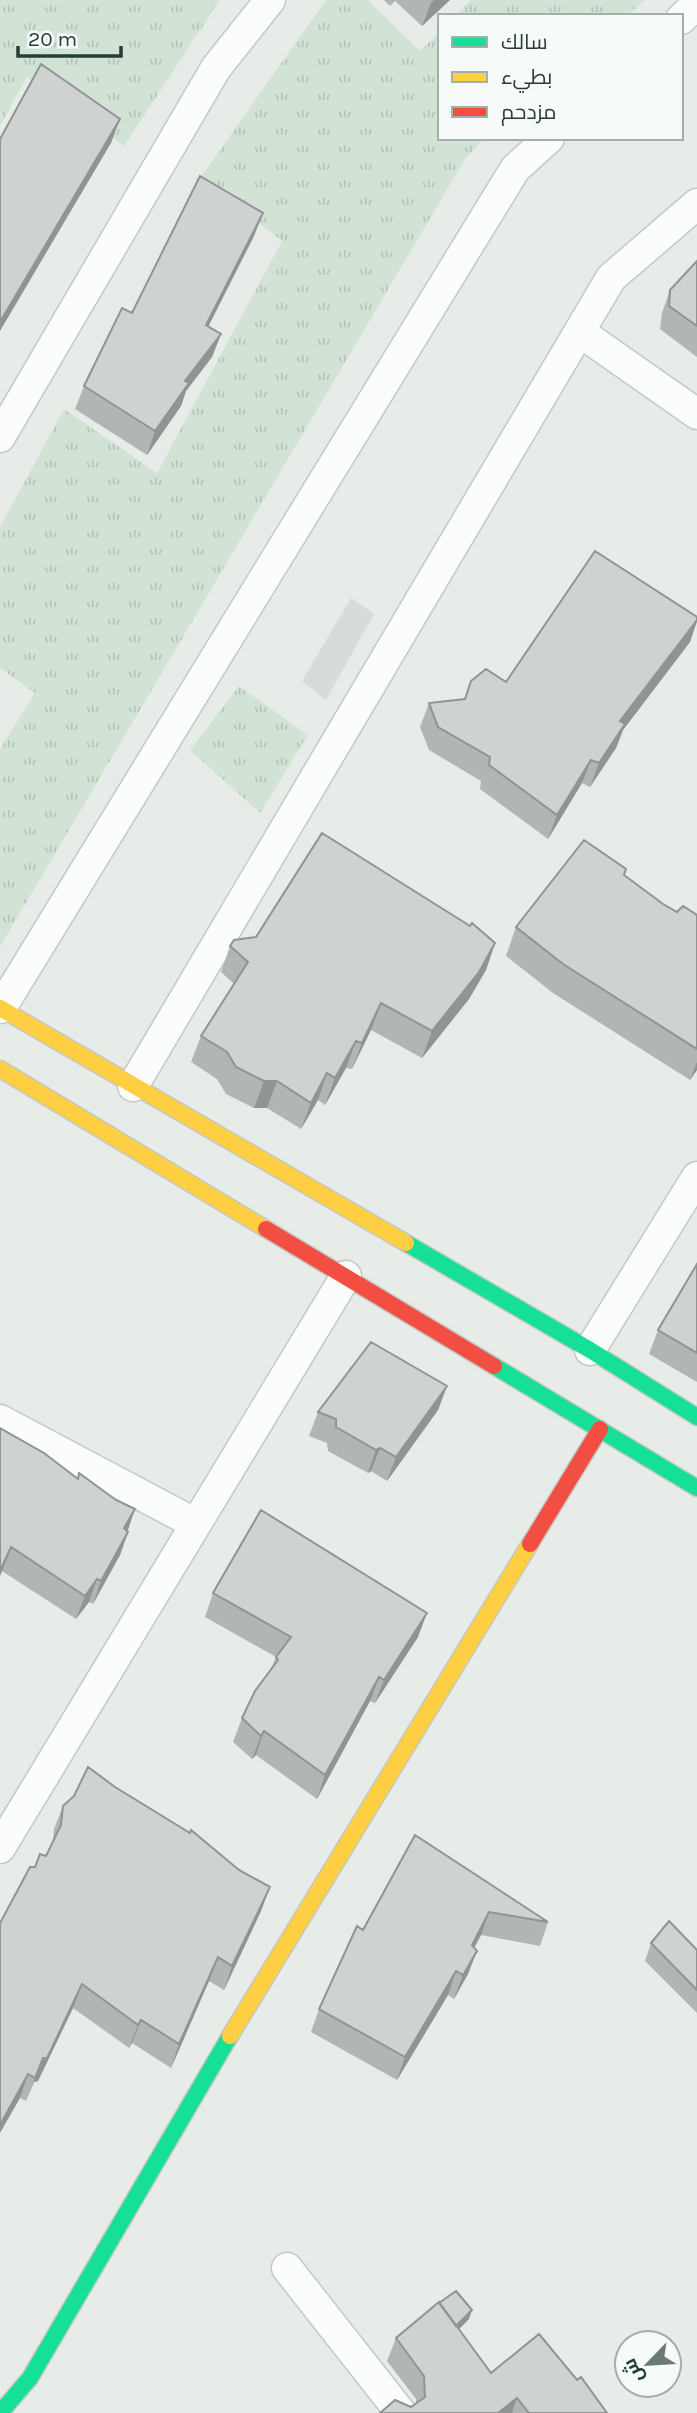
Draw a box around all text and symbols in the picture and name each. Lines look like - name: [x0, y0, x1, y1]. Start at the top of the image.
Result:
- scale bar: [18, 14, 121, 58]
- legend: [438, 14, 683, 140]
- text: 20 m: [28, 27, 77, 51]
- text: سالك: [501, 30, 548, 54]
- text: بطيء: [501, 65, 552, 93]
- text: مزدحم: [501, 100, 556, 126]
- north arrow: [613, 2329, 683, 2399]
- text: ش: [618, 2355, 649, 2386]

